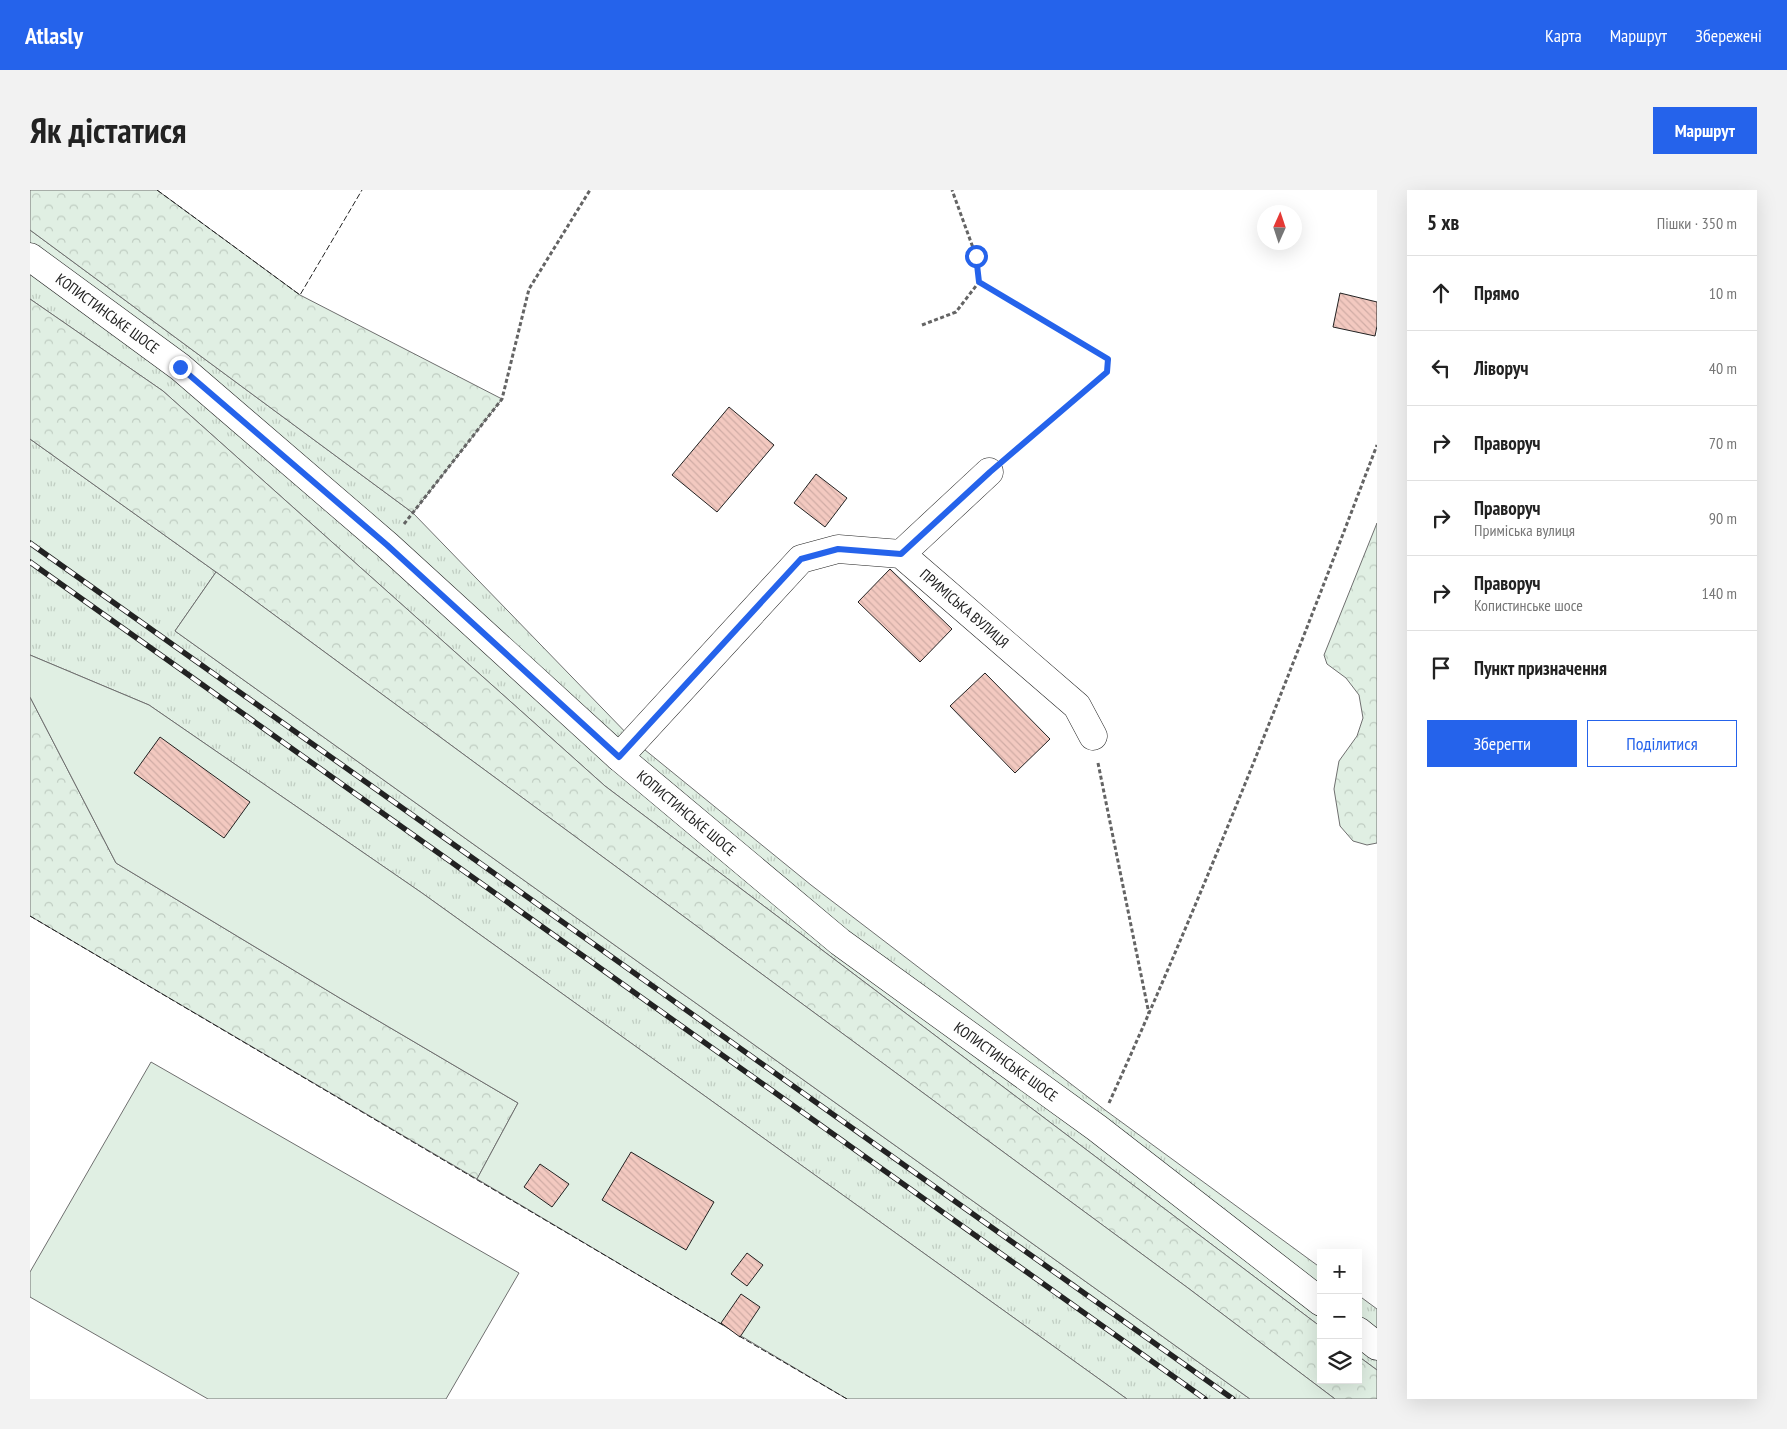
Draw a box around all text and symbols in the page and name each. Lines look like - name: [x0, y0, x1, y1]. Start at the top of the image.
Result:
- text: Atlasly: [25, 20, 83, 51]
- text: Карта: [1545, 24, 1582, 47]
- text: Маршрут: [1610, 24, 1667, 47]
- text: Збережені: [1695, 24, 1762, 47]
- text: Як дістатися: [30, 107, 186, 153]
- button: Маршрут: [1653, 107, 1757, 154]
- north arrow: [1257, 205, 1302, 250]
- text: 5 хв: [1427, 209, 1459, 236]
- text: Пішки · 350 m: [1657, 213, 1737, 233]
- route start: [965, 245, 988, 268]
- street label: КОПИСТИНСЬКЕ ШОСЕ: [52, 269, 163, 358]
- icon: ahead: [1427, 279, 1455, 307]
- text: Прямо: [1474, 281, 1519, 305]
- text: 10 m: [1709, 283, 1737, 303]
- icon: left: [1427, 354, 1455, 382]
- route end: [169, 356, 192, 379]
- text: Ліворуч: [1474, 356, 1528, 380]
- text: 40 m: [1709, 358, 1737, 378]
- icon: right: [1427, 429, 1455, 457]
- text: Праворуч: [1474, 431, 1541, 455]
- text: 70 m: [1709, 433, 1737, 453]
- text: Праворуч: [1474, 496, 1541, 520]
- icon: right: [1427, 504, 1455, 532]
- text: 90 m: [1709, 508, 1737, 528]
- text: Приміська вулиця: [1474, 520, 1575, 540]
- street label: ПРИМІСЬКА ВУЛИЦЯ: [916, 565, 1013, 652]
- text: Праворуч: [1474, 571, 1541, 595]
- icon: right: [1427, 579, 1455, 607]
- text: 140 m: [1702, 583, 1737, 603]
- text: Копистинське шосе: [1474, 595, 1583, 615]
- icon: arrive: [1427, 654, 1455, 682]
- text: Пункт призначення: [1474, 656, 1607, 680]
- button: Зберегти: [1427, 720, 1577, 767]
- button: Поділитися: [1587, 720, 1737, 767]
- street label: КОПИСТИНСЬКЕ ШОСЕ: [633, 766, 740, 860]
- street label: КОПИСТИНСЬКЕ ШОСЕ: [950, 1018, 1062, 1105]
- map controls: [1317, 1249, 1362, 1384]
- button: +: [1317, 1249, 1362, 1294]
- button: −: [1317, 1294, 1362, 1339]
- button: layers: [1317, 1339, 1362, 1384]

